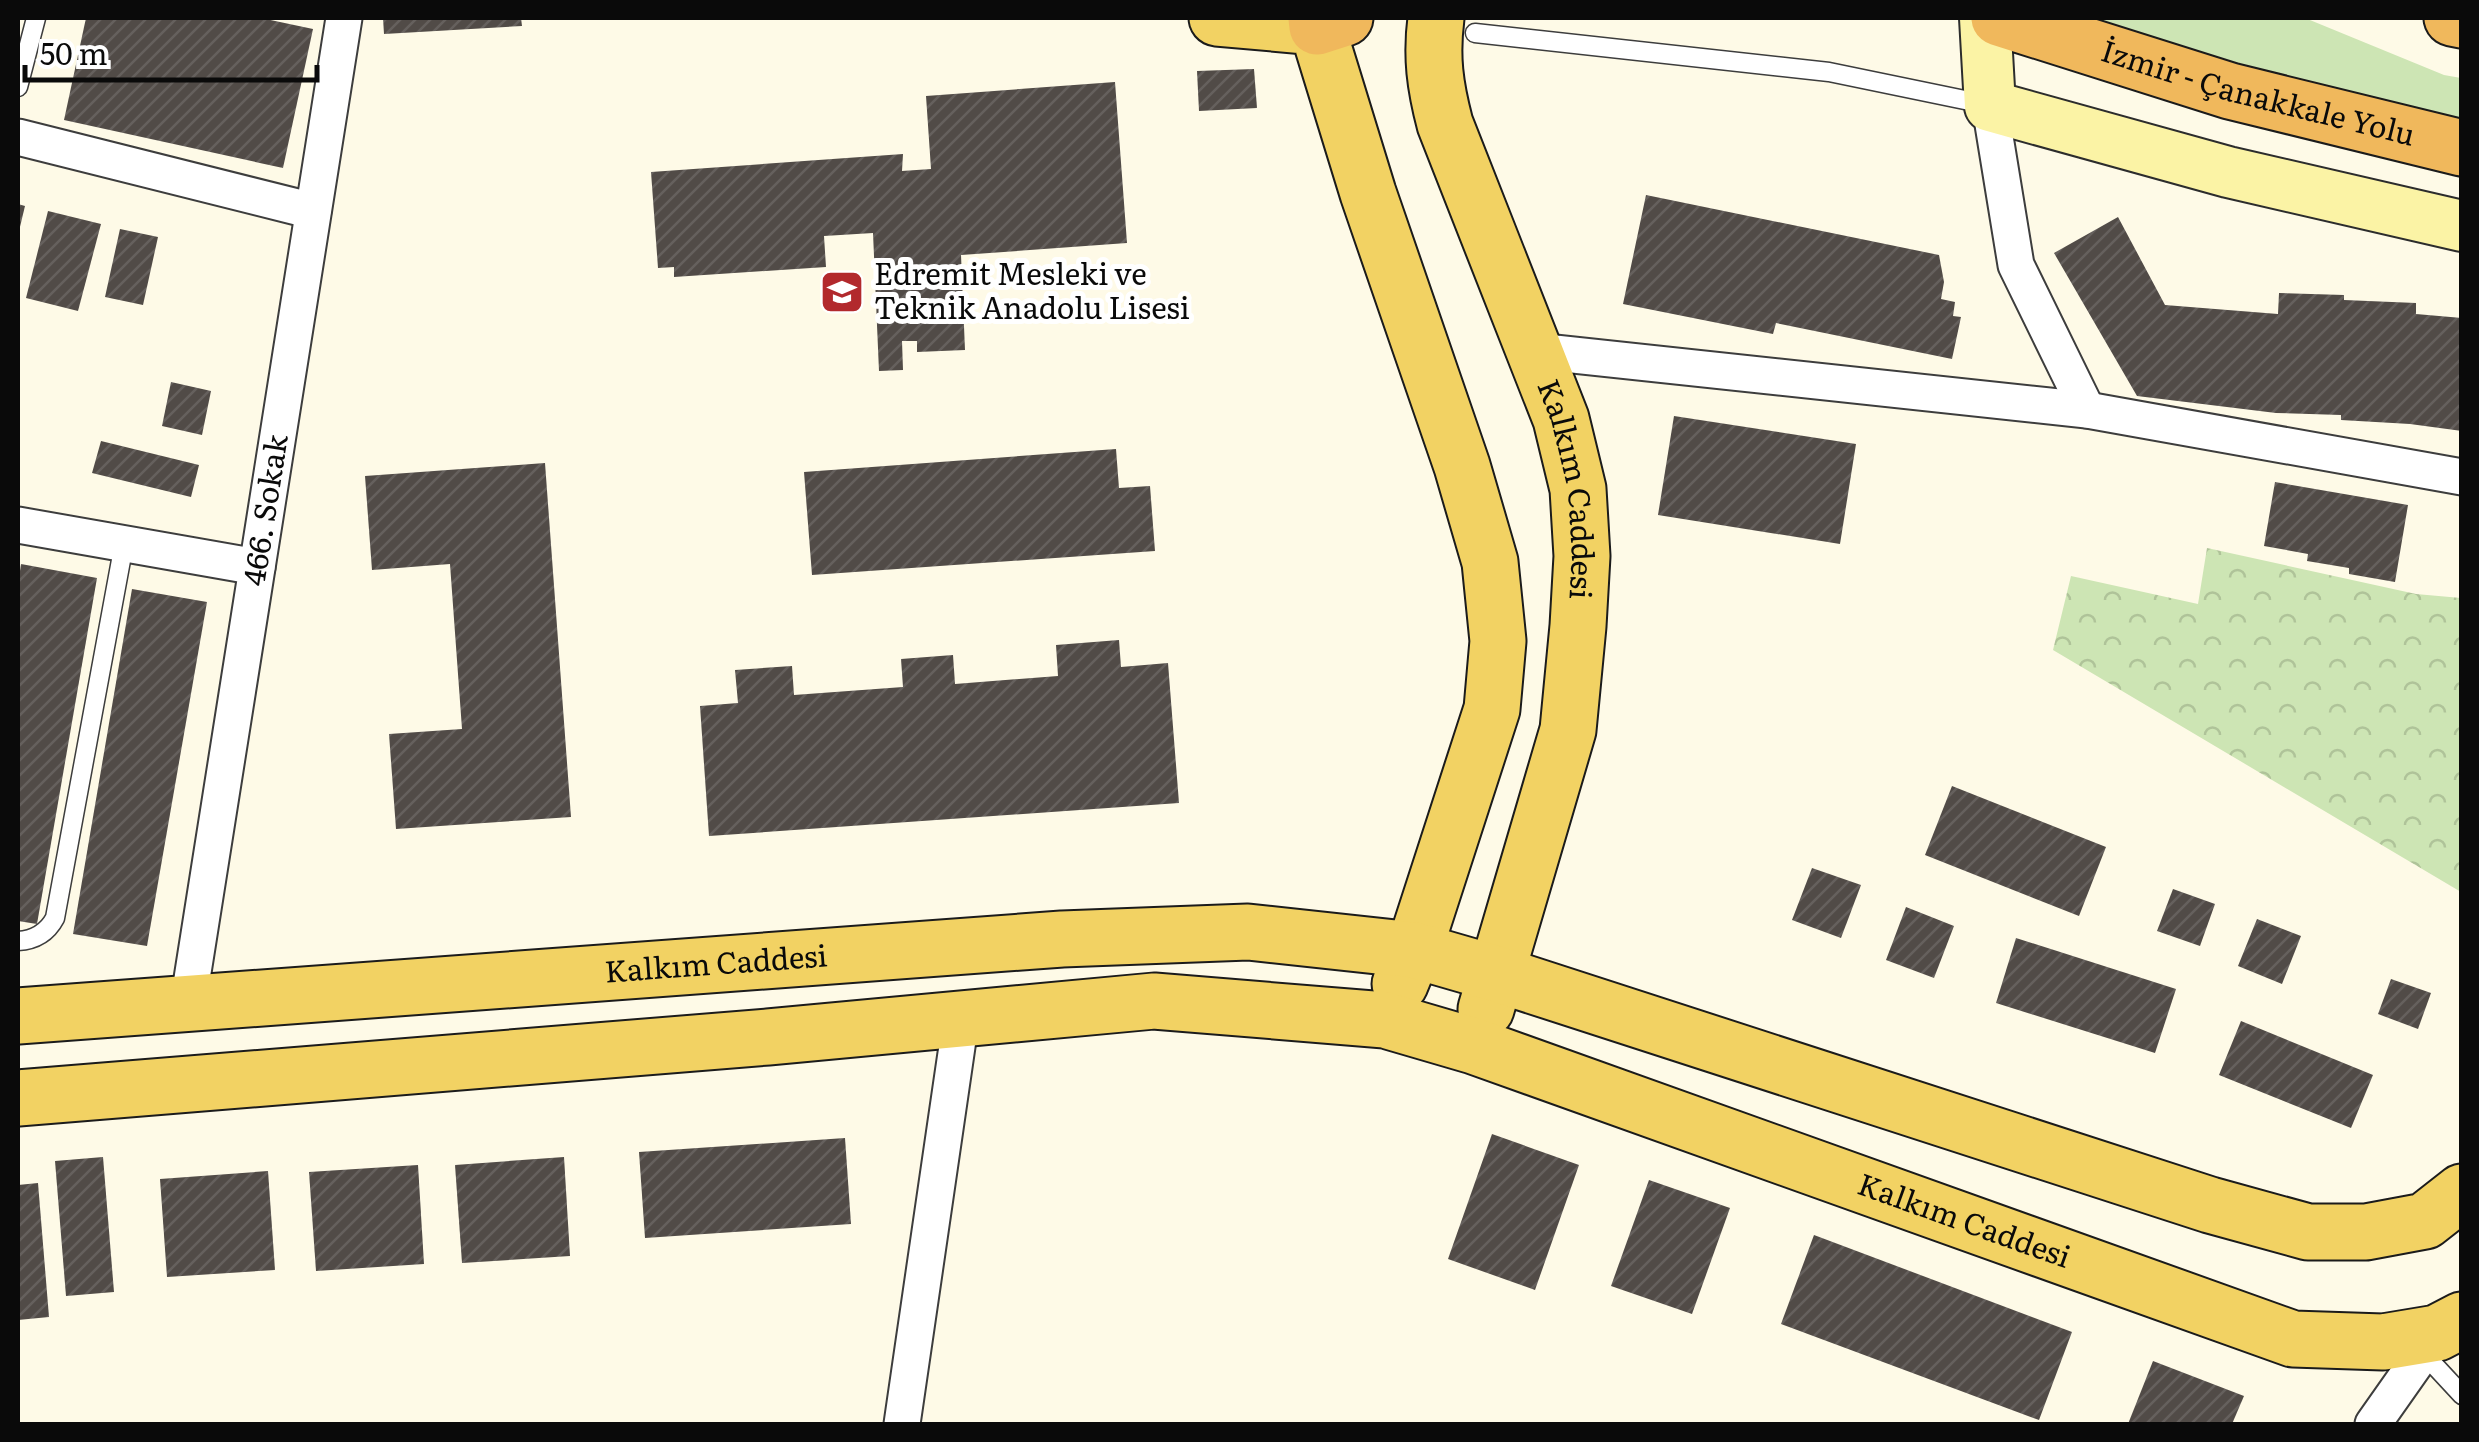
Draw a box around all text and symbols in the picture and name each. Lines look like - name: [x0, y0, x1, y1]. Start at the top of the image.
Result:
- scale bar: [25, 20, 318, 82]
- street label: İzmir - Çanakkale Yolu: [2096, 27, 2420, 155]
- text: 50 m: [40, 30, 108, 74]
- place label: Edremit Mesleki ve Teknik Anadolu Lisesi: [874, 250, 1190, 328]
- school or university icon: Edremit Mesleki ve Teknik Anadolu Lisesi: [819, 269, 865, 315]
- street label: Kalkım Caddesi: [1528, 372, 1607, 601]
- street label: 466. Sokak: [230, 430, 297, 588]
- street label: Kalkım Caddesi: [603, 931, 829, 992]
- street label: Kalkım Caddesi: [1852, 1160, 2077, 1277]

